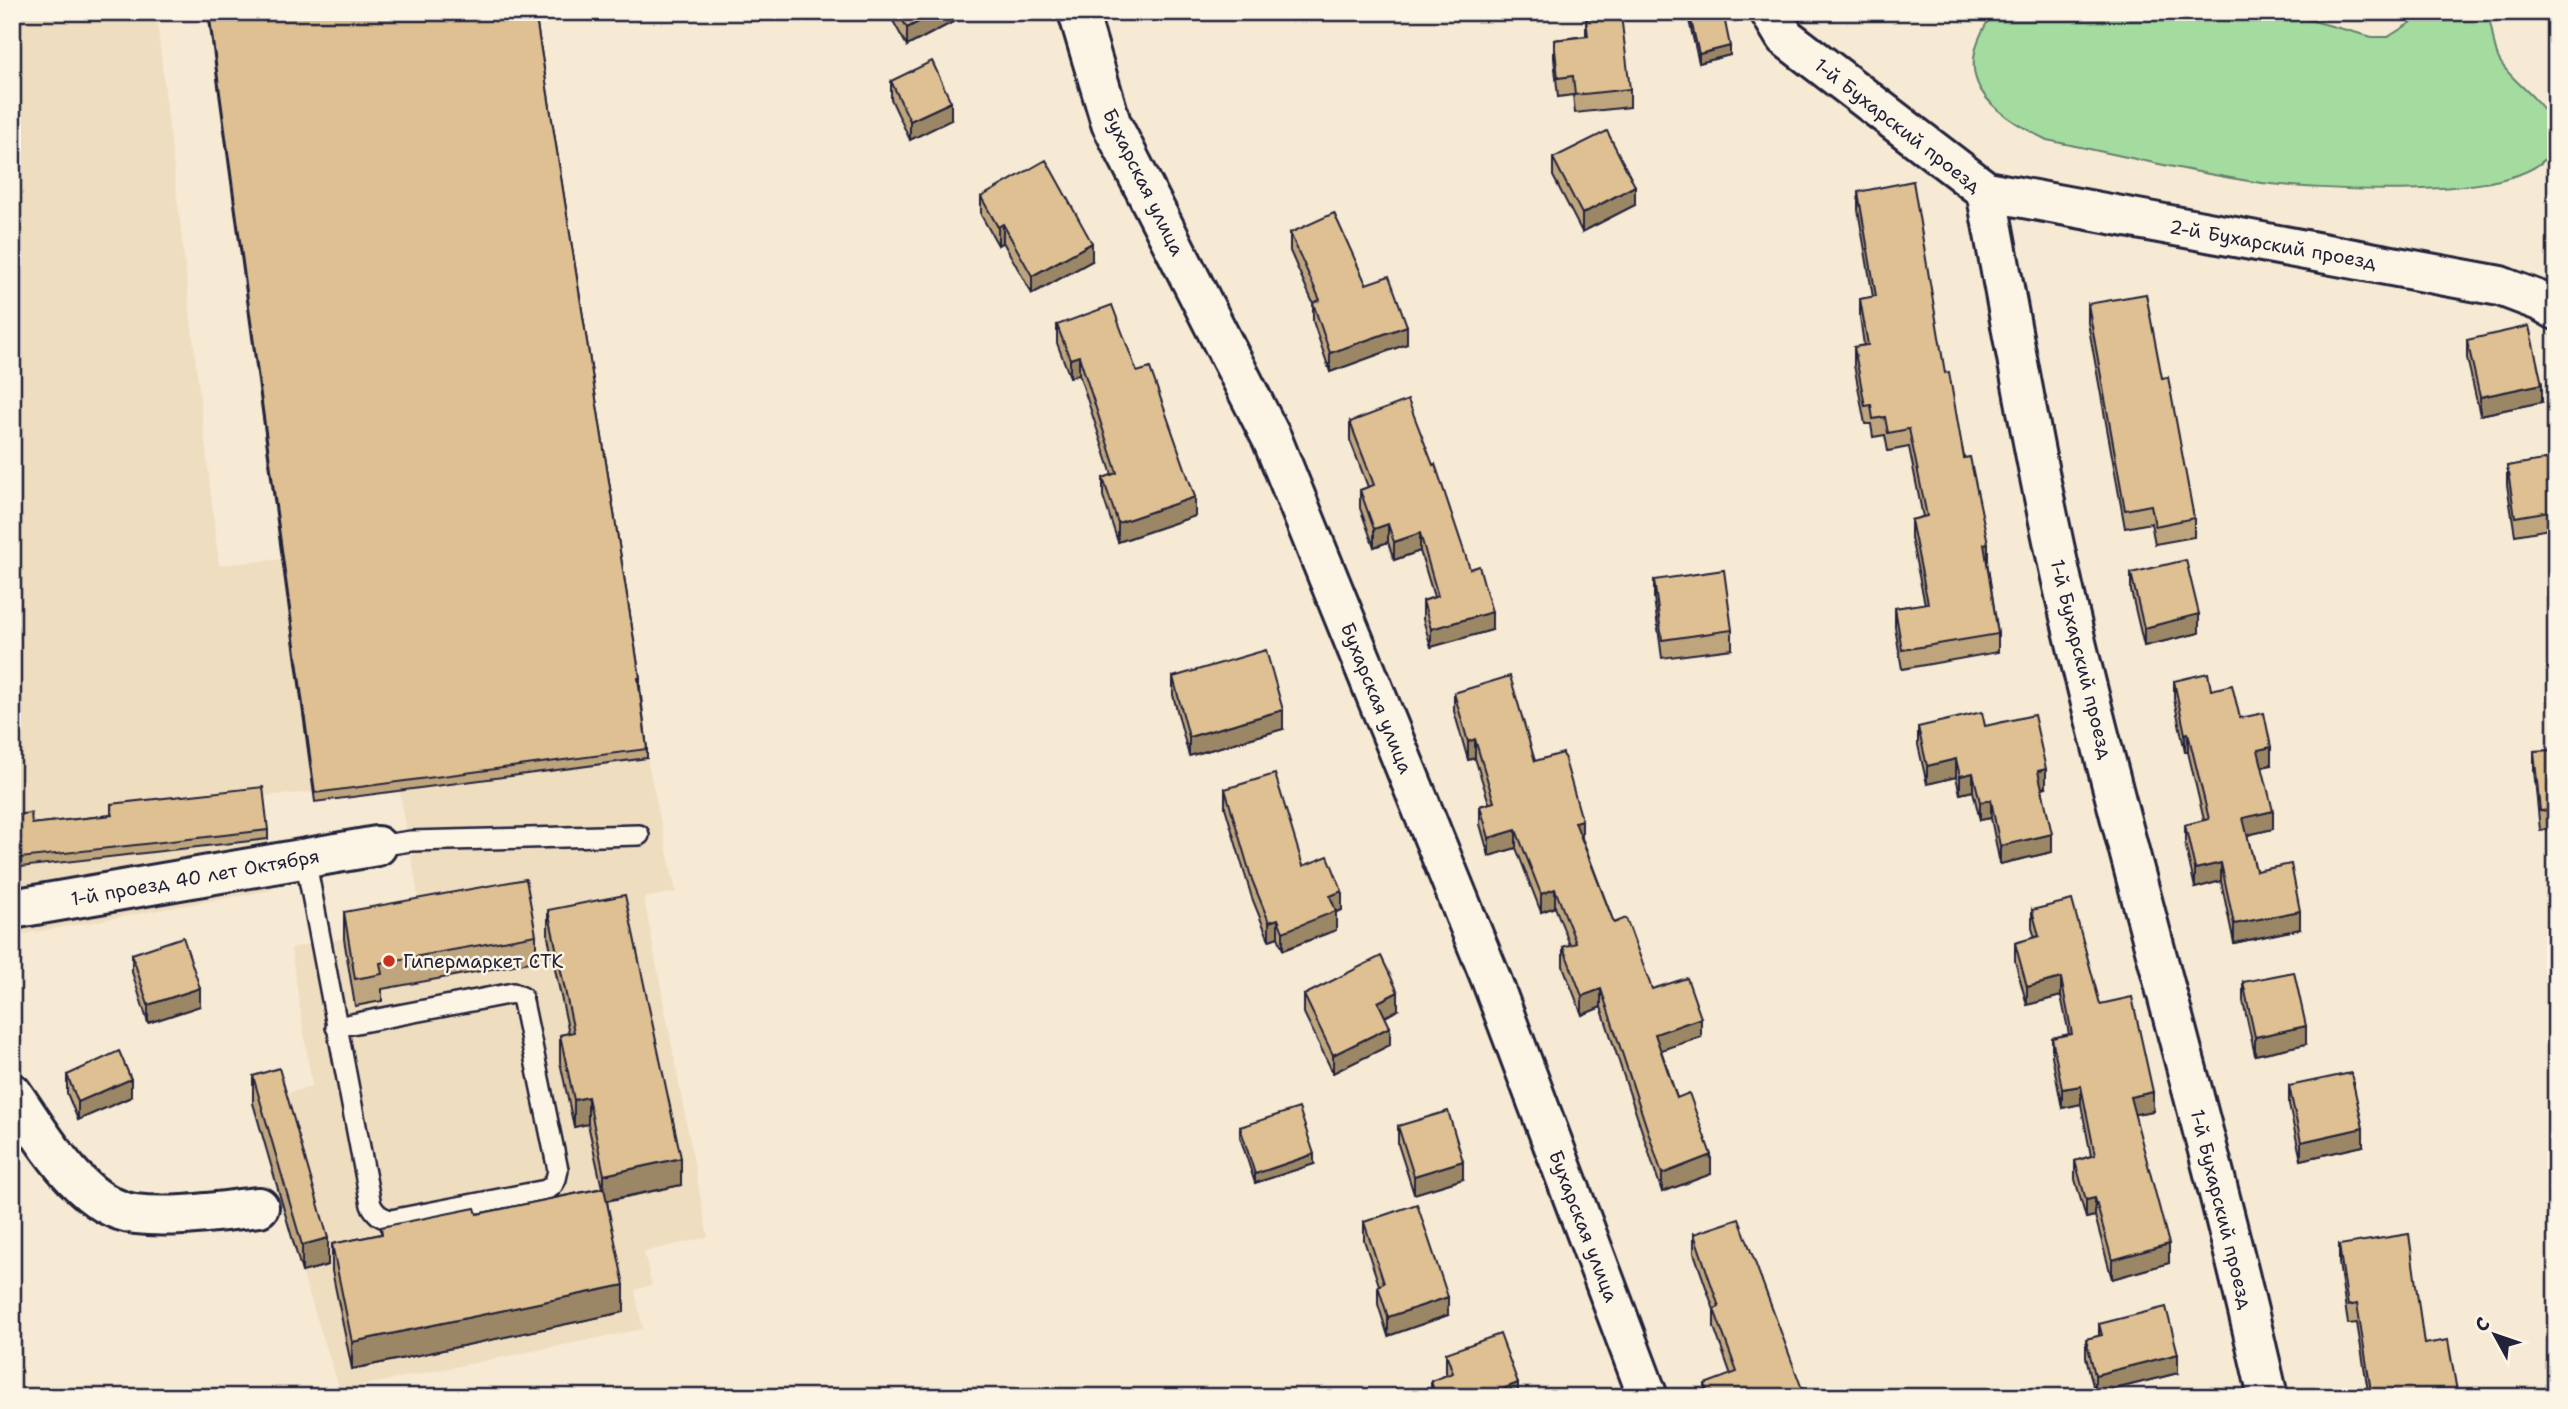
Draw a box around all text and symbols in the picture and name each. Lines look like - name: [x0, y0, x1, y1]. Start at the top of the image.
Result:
- street label: 1-й Бухарский проезд: [1809, 52, 1986, 198]
- street label: Бухарская улица: [1097, 105, 1190, 260]
- street label: 2-й Бухарский проезд: [2168, 214, 2378, 275]
- street label: 1-й Бухарский проезд: [2045, 557, 2118, 762]
- street label: Бухарская улица: [1335, 619, 1418, 778]
- street label: 1-й проезд 40 лет Октября: [69, 843, 321, 912]
- place label: Гипермаркет СТК: [403, 949, 564, 974]
- marker: Гипермаркет СТК: [381, 953, 397, 969]
- street label: 1-й Бухарский проезд: [2185, 1107, 2258, 1312]
- street label: Бухарская улица: [1543, 1147, 1624, 1306]
- north arrow: [2460, 1300, 2530, 1370]
- text: С: [2469, 1312, 2496, 1337]

